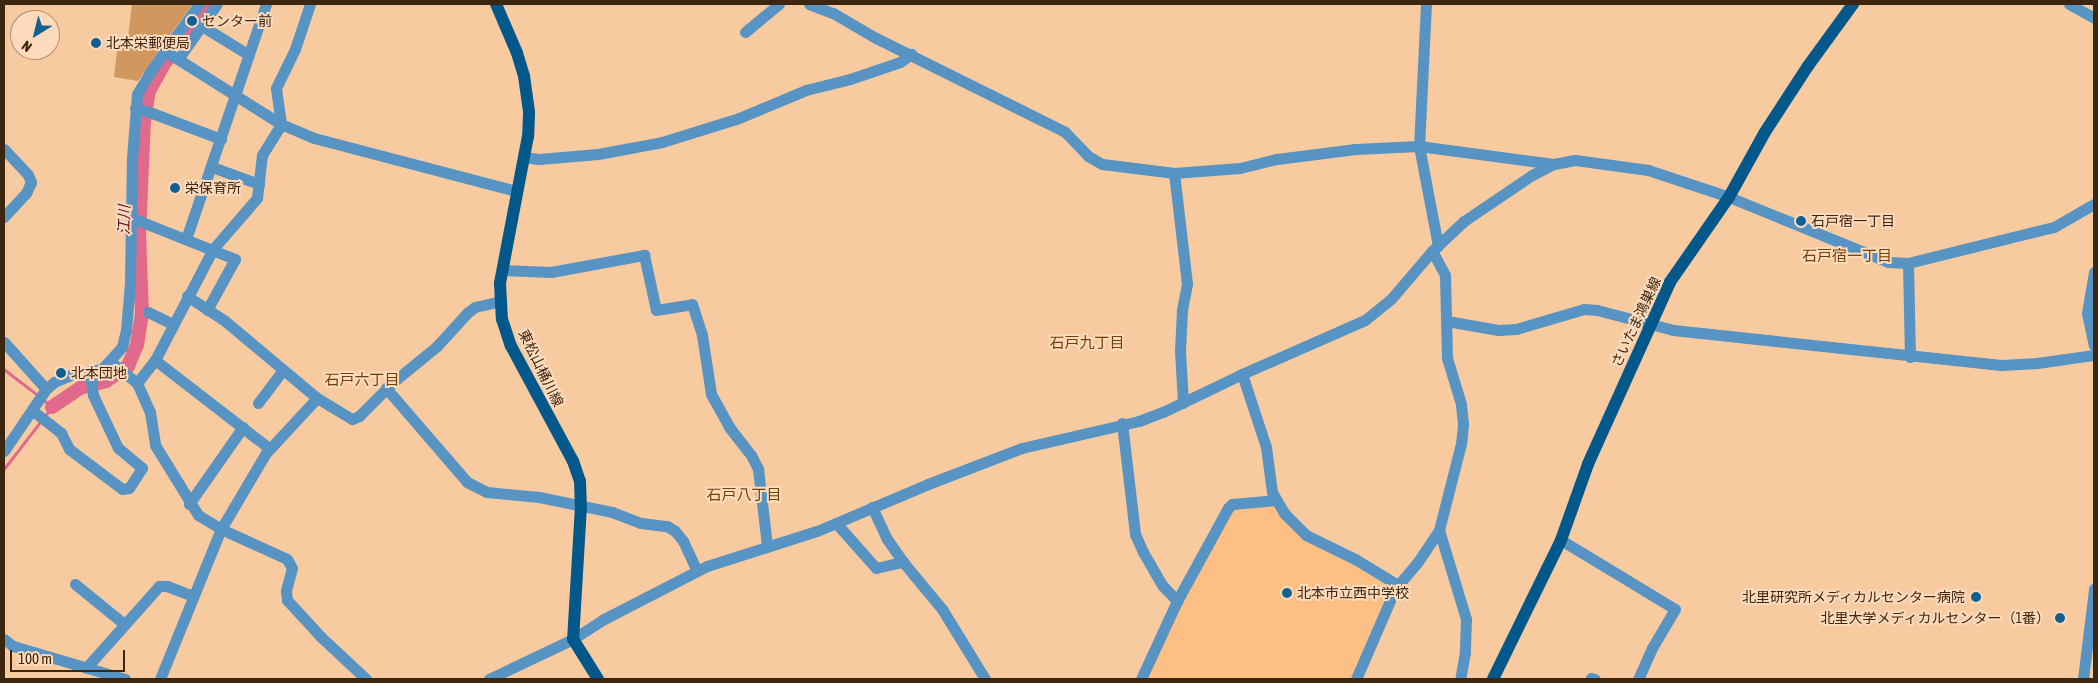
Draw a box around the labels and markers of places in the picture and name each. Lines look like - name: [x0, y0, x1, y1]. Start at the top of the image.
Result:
- place label: センター前: [202, 13, 272, 29]
- marker: センター前: [186, 15, 198, 27]
- place label: 北本栄郵便局: [106, 35, 190, 51]
- marker: 北本栄郵便局: [90, 37, 102, 49]
- place label: 栄保育所: [185, 180, 241, 196]
- marker: 栄保育所: [169, 182, 181, 194]
- place label: 石戸宿一丁目: [1811, 213, 1895, 229]
- marker: 石戸宿一丁目: [1795, 215, 1807, 227]
- place label: 北本団地: [71, 365, 127, 381]
- marker: 北本団地: [55, 367, 67, 379]
- place label: 北本市立西中学校: [1297, 585, 1409, 601]
- marker: 北本市立西中学校: [1281, 587, 1293, 599]
- place label: 北里研究所メディカルセンター病院: [1741, 589, 1965, 605]
- marker: 北里研究所メディカルセンター病院: [1969, 590, 1983, 604]
- place label: 北里大学メディカルセンター（1番）: [1819, 610, 2050, 626]
- marker: 北里大学メディカルセンター（1番）: [2054, 612, 2066, 624]

